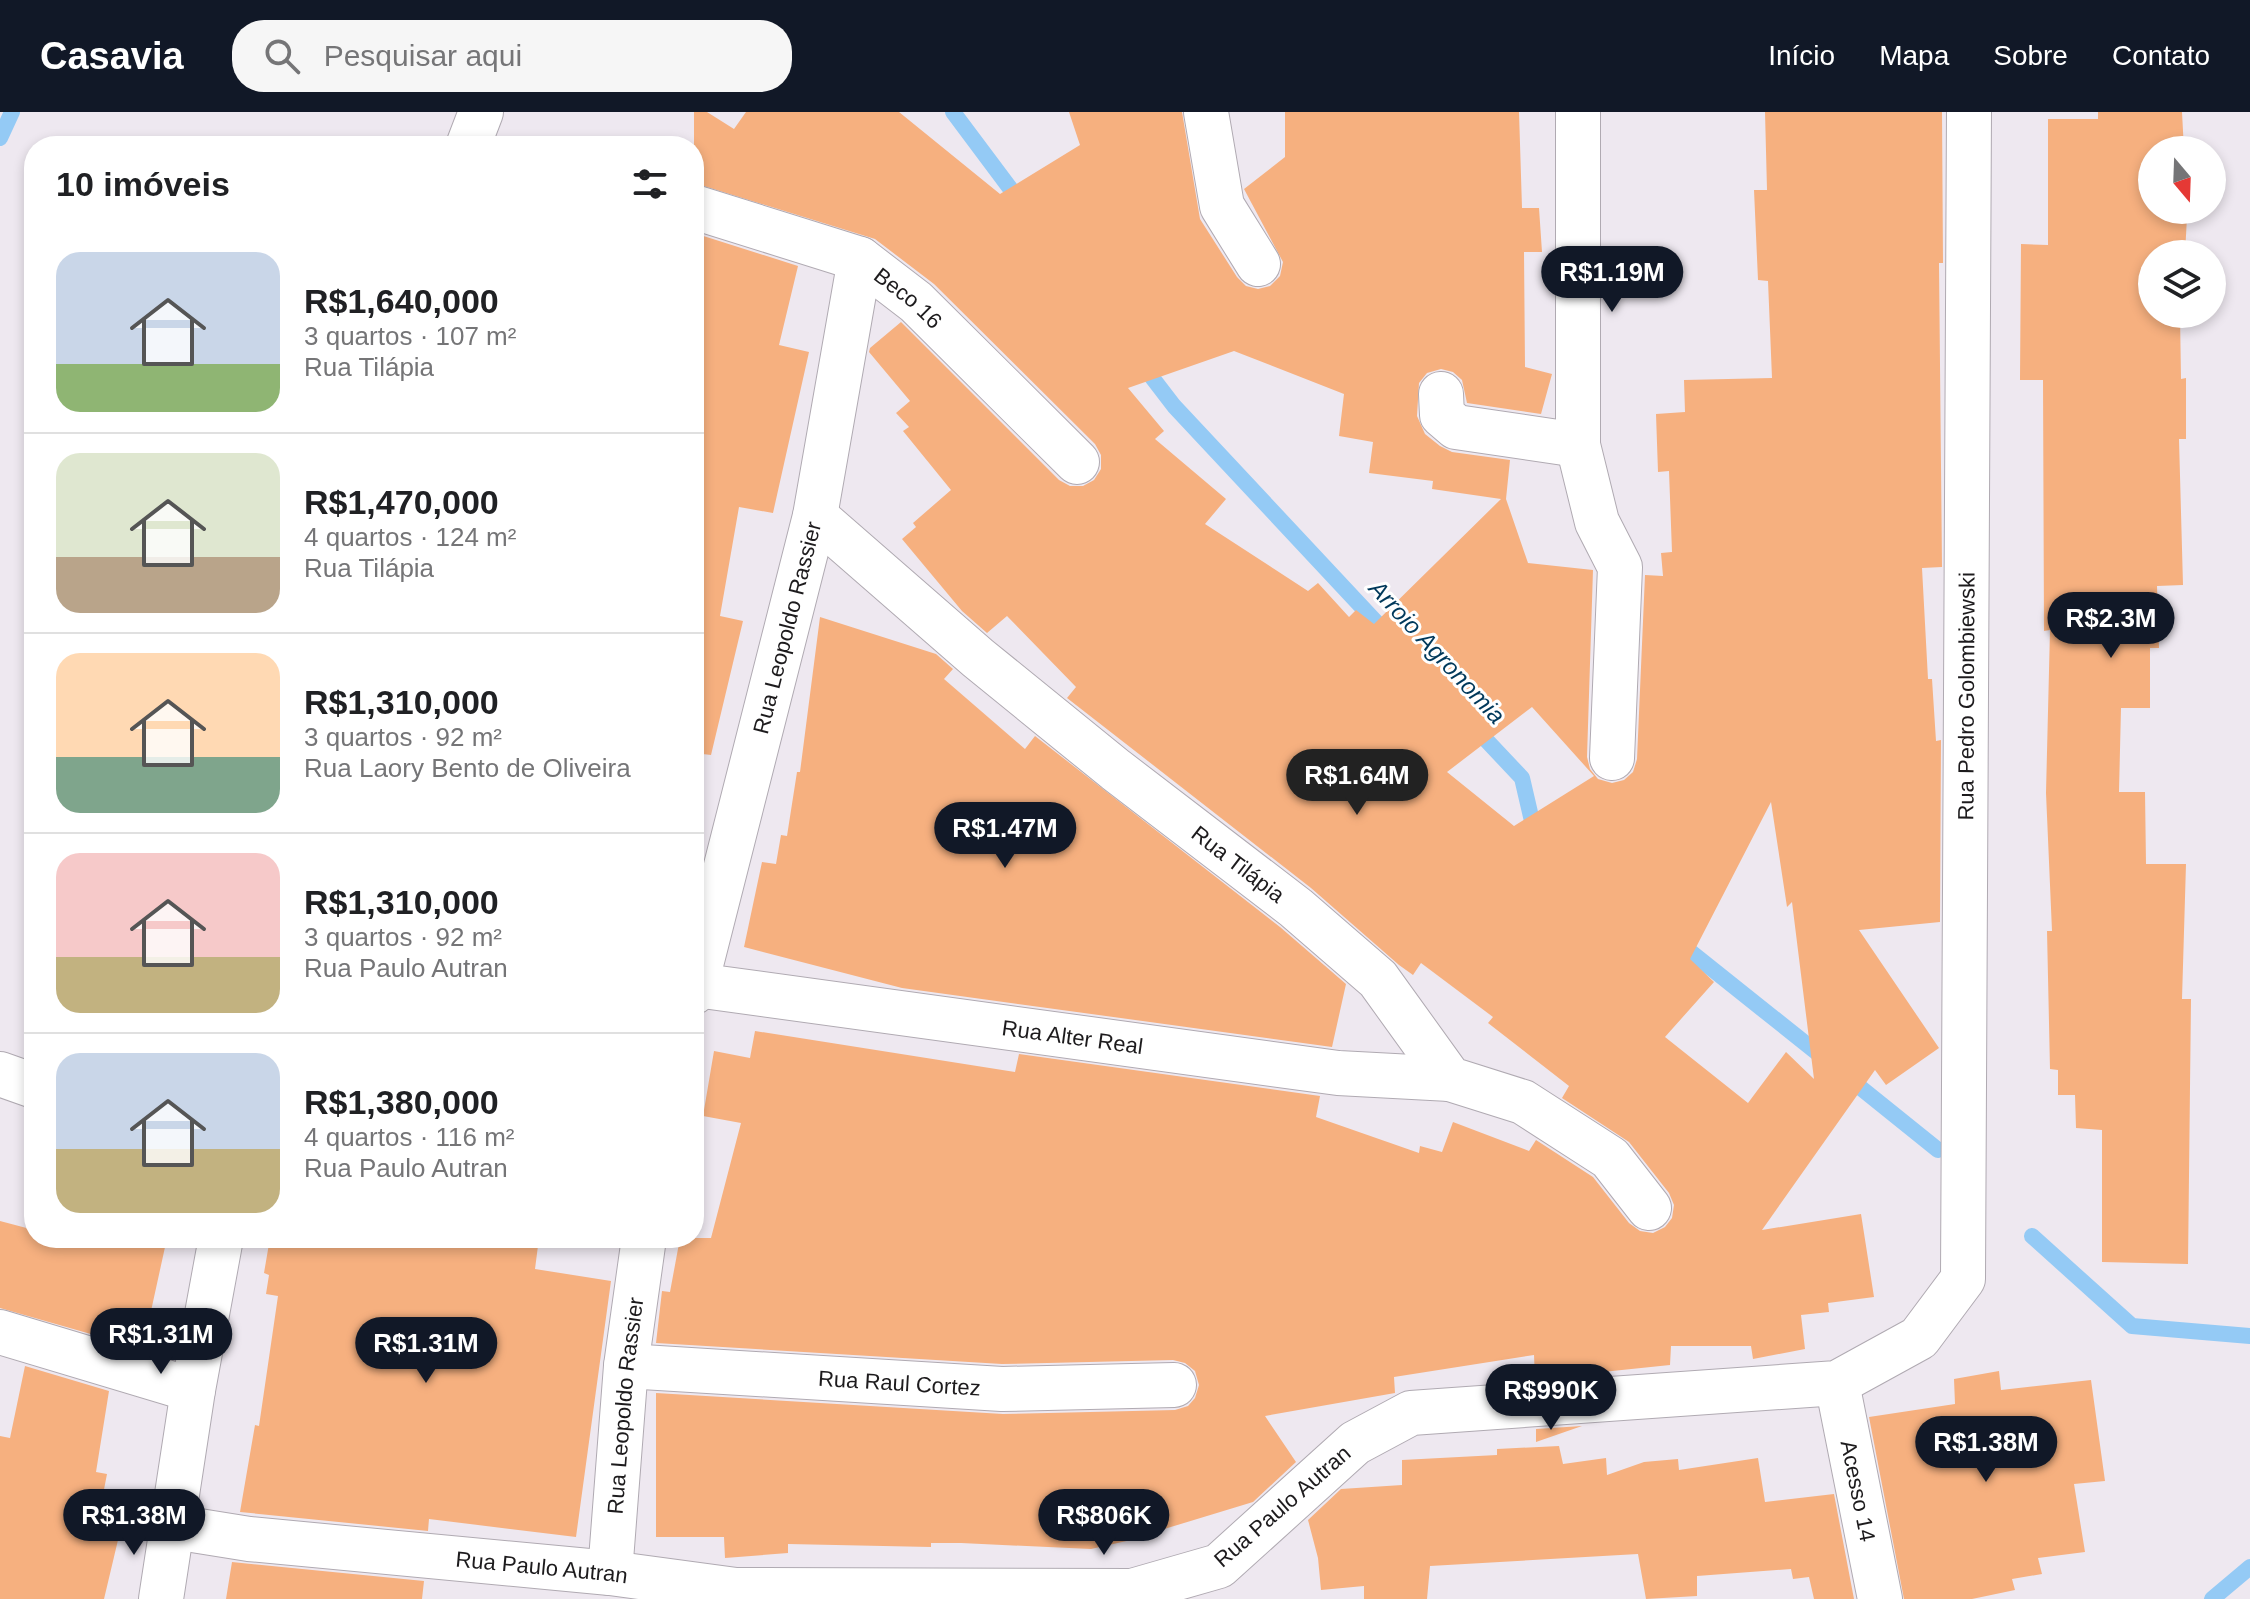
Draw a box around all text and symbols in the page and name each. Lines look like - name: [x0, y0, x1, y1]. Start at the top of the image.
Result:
- search box: [232, 20, 792, 92]
- icon: search: [260, 34, 304, 78]
- text: Casavia: [40, 35, 184, 77]
- text: Pesquisar aqui: [324, 39, 522, 72]
- text: Início: [1768, 40, 1835, 71]
- text: Mapa: [1879, 40, 1949, 71]
- text: Sobre: [1993, 40, 2068, 71]
- text: Contato: [2112, 40, 2210, 71]
- north arrow: [2138, 136, 2226, 224]
- map controls: [2138, 136, 2226, 328]
- icon: filters: [628, 162, 672, 206]
- text: 10 imóveis: [56, 165, 230, 203]
- button: layers: [2138, 240, 2226, 328]
- pin: R$1.19M: [1538, 246, 1686, 314]
- text: R$1.19M: [1559, 257, 1665, 287]
- street label: Beco 16: [869, 263, 947, 334]
- text: R$1,640,000: [304, 282, 499, 320]
- icon: home: [120, 284, 216, 380]
- text: 3 quartos · 107 m²: [304, 321, 516, 351]
- text: Rua Tilápia: [304, 352, 434, 382]
- text: R$1,470,000: [304, 483, 499, 521]
- icon: home: [120, 485, 216, 581]
- street label: Rua Leopoldo Rassier: [748, 519, 826, 736]
- text: 4 quartos · 124 m²: [304, 522, 516, 552]
- text: Rua Tilápia: [304, 553, 434, 583]
- street label: Rua Pedro Golombiewski: [1953, 572, 1980, 821]
- water label: Arroio Agronomia: [1363, 573, 1511, 729]
- pin: R$2.3M: [2046, 592, 2176, 660]
- text: R$2.3M: [2065, 603, 2157, 633]
- text: R$1,310,000: [304, 683, 499, 721]
- icon: home: [120, 685, 216, 781]
- text: 3 quartos · 92 m²: [304, 722, 502, 752]
- pin: R$1.64M: [1283, 749, 1431, 817]
- text: Rua Laory Bento de Oliveira: [304, 753, 631, 783]
- text: R$1.64M: [1304, 760, 1410, 790]
- pin: R$1.47M: [931, 802, 1079, 870]
- text: R$1.47M: [952, 813, 1058, 843]
- street label: Rua Tilápia: [1187, 821, 1290, 908]
- text: R$1,310,000: [304, 883, 499, 921]
- icon: home: [120, 885, 216, 981]
- text: 3 quartos · 92 m²: [304, 922, 502, 952]
- text: Rua Paulo Autran: [304, 953, 508, 983]
- street label: Rua Alter Real: [1000, 1015, 1144, 1059]
- text: R$1,380,000: [304, 1083, 499, 1121]
- icon: home: [120, 1085, 216, 1181]
- text: 4 quartos · 116 m²: [304, 1122, 515, 1152]
- text: Rua Paulo Autran: [304, 1153, 508, 1183]
- street label: Rua Leopoldo Rassier: [603, 1296, 649, 1515]
- pin: R$1.31M: [87, 1308, 235, 1376]
- pin: R$1.31M: [352, 1317, 500, 1385]
- text: R$1.31M: [108, 1319, 214, 1349]
- text: R$1.31M: [373, 1328, 479, 1358]
- pin: R$990K: [1486, 1364, 1616, 1432]
- street label: Rua Raul Cortez: [817, 1366, 981, 1401]
- text: R$990K: [1503, 1375, 1599, 1405]
- pin: R$1.38M: [1912, 1416, 2060, 1484]
- text: R$1.38M: [1933, 1427, 2039, 1457]
- street label: Acesso 14: [1836, 1438, 1880, 1544]
- street label: Rua Paulo Autran: [1209, 1440, 1356, 1572]
- pin: R$1.38M: [60, 1489, 208, 1557]
- pin: R$806K: [1039, 1489, 1169, 1557]
- text: R$1.38M: [81, 1500, 187, 1530]
- text: R$806K: [1056, 1500, 1152, 1530]
- street label: Rua Paulo Autran: [455, 1547, 629, 1588]

